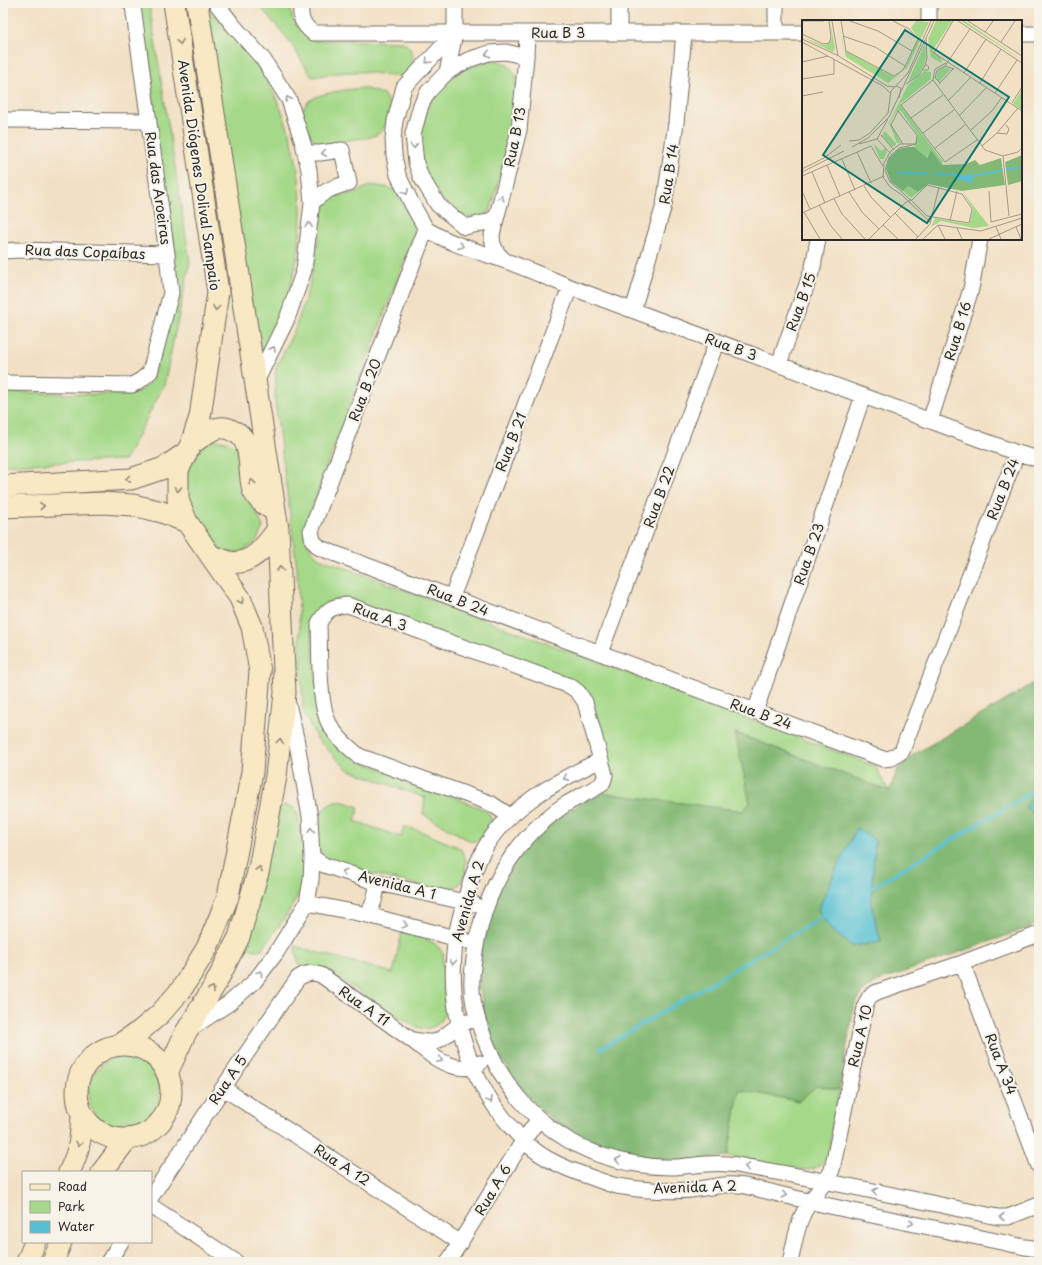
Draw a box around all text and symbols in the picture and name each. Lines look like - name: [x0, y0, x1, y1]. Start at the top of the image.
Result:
- inset map: [802, 20, 1022, 240]
- street label: Rua B 3: [531, 22, 585, 43]
- one-way arrow: [175, 38, 184, 45]
- one-way arrow: [485, 50, 492, 58]
- one-way arrow: [426, 56, 433, 64]
- street label: Avenida Diógenes Dolival Sampaio: [173, 58, 226, 292]
- one-way arrow: [285, 96, 293, 103]
- street label: Rua B 13: [498, 105, 531, 169]
- street label: Rua das Aroeiras: [140, 130, 177, 246]
- street label: Rua B 14: [653, 142, 684, 206]
- one-way arrow: [409, 143, 418, 149]
- one-way arrow: [321, 148, 327, 157]
- one-way arrow: [401, 188, 409, 196]
- one-way arrow: [496, 195, 505, 202]
- one-way arrow: [304, 222, 313, 229]
- street label: Rua das Copaíbas: [24, 239, 146, 264]
- one-way arrow: [458, 241, 465, 249]
- street label: Rua B 15: [780, 269, 821, 334]
- street label: Rua B 16: [939, 298, 977, 363]
- one-way arrow: [212, 305, 221, 312]
- street label: Rua B 3: [702, 327, 760, 366]
- one-way arrow: [268, 346, 275, 353]
- street label: Rua B 20: [343, 355, 386, 424]
- street label: Rua B 21: [490, 409, 531, 475]
- street label: Rua B 24: [981, 455, 1024, 523]
- street label: Rua B 22: [638, 463, 679, 531]
- one-way arrow: [125, 474, 131, 483]
- one-way arrow: [248, 479, 257, 485]
- one-way arrow: [174, 486, 182, 492]
- one-way arrow: [39, 501, 45, 510]
- street label: Rua B 23: [788, 520, 829, 588]
- one-way arrow: [275, 566, 284, 572]
- street label: Rua B 24: [424, 578, 492, 621]
- one-way arrow: [236, 596, 243, 604]
- street label: Rua A 3: [350, 597, 410, 636]
- street label: Rua B 24: [727, 693, 795, 734]
- one-way arrow: [275, 738, 284, 744]
- one-way arrow: [563, 773, 570, 780]
- one-way arrow: [306, 827, 315, 833]
- street label: Avenida A 2: [446, 858, 489, 944]
- street label: Avenida A 1: [356, 865, 438, 904]
- one-way arrow: [254, 866, 262, 872]
- one-way arrow: [341, 868, 348, 876]
- one-way arrow: [402, 921, 409, 929]
- one-way arrow: [449, 959, 458, 965]
- one-way arrow: [256, 971, 263, 978]
- street label: Rua A 11: [335, 980, 394, 1031]
- one-way arrow: [207, 986, 214, 993]
- street label: Rua A 10: [842, 1003, 877, 1069]
- street label: Rua A 34: [980, 1030, 1023, 1098]
- street label: Rua A 5: [203, 1051, 252, 1109]
- one-way arrow: [436, 1056, 443, 1063]
- one-way arrow: [486, 1096, 493, 1103]
- street label: Rua A 12: [310, 1139, 375, 1191]
- one-way arrow: [76, 1141, 84, 1147]
- one-way arrow: [615, 1157, 621, 1165]
- street label: Rua A 6: [469, 1160, 516, 1219]
- one-way arrow: [744, 1163, 750, 1172]
- legend: [22, 1171, 152, 1243]
- street label: Avenida A 2: [653, 1175, 737, 1198]
- text: Road: [58, 1177, 87, 1195]
- one-way arrow: [872, 1188, 878, 1196]
- one-way arrow: [781, 1191, 787, 1199]
- text: Park: [58, 1197, 85, 1215]
- one-way arrow: [999, 1213, 1005, 1221]
- text: Water: [58, 1217, 95, 1235]
- one-way arrow: [908, 1218, 914, 1226]

